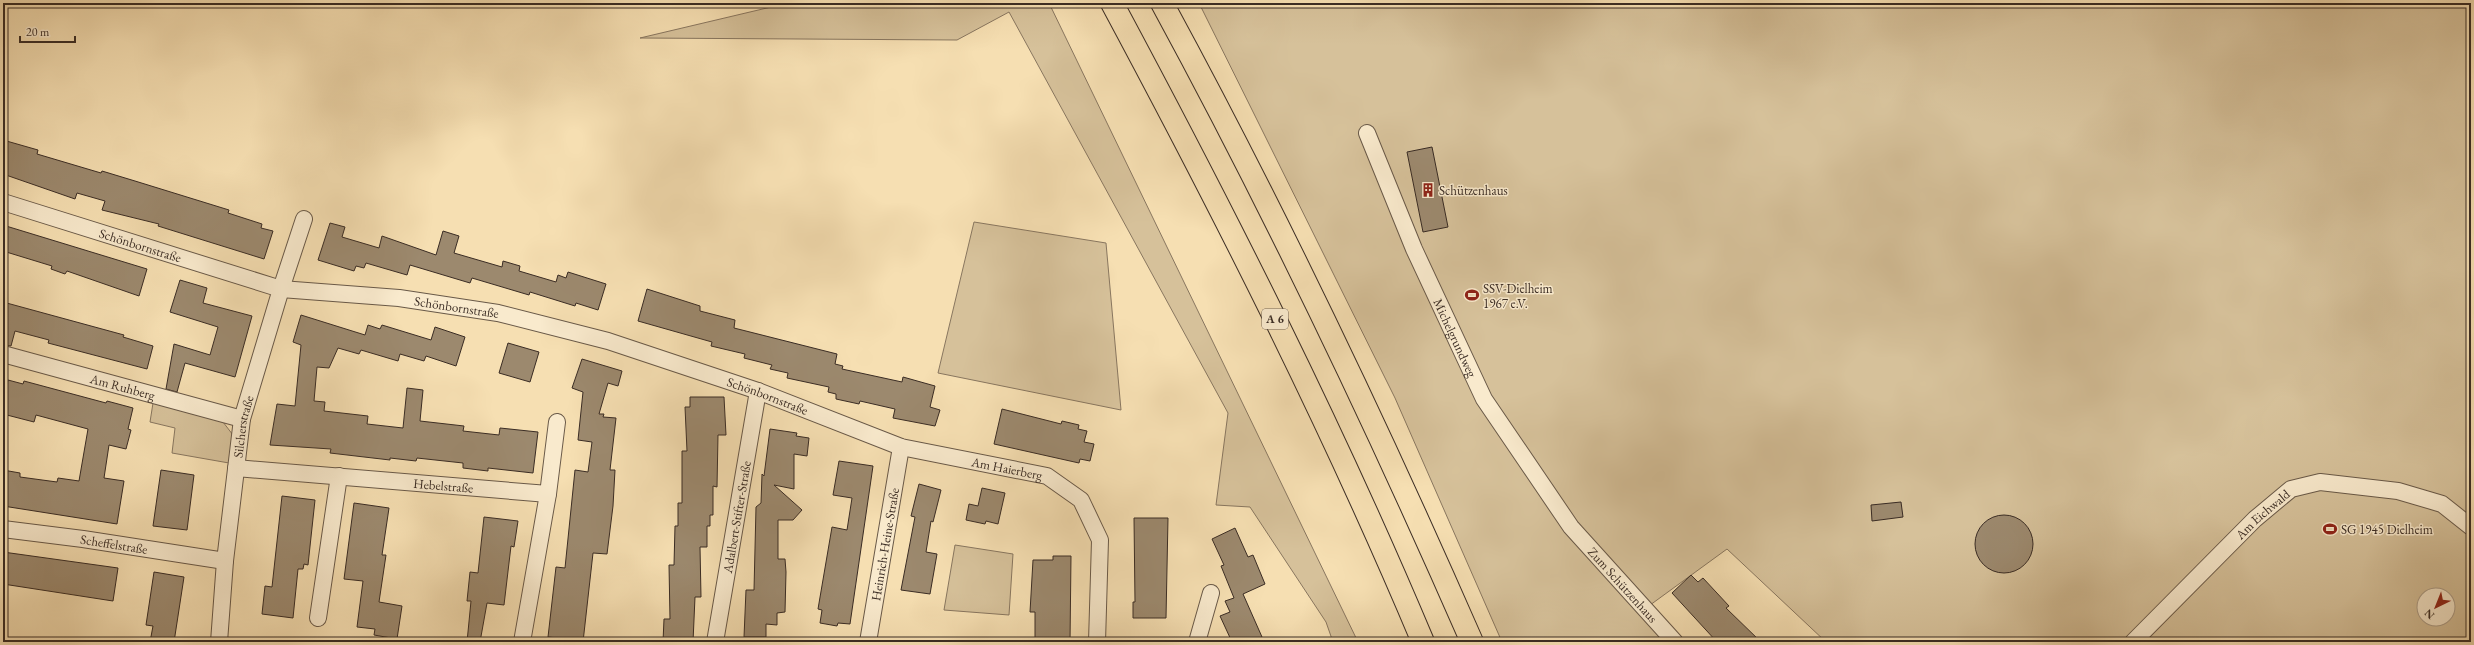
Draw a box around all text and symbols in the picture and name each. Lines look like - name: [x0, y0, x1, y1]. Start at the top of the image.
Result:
- scale bar: [20, 18, 75, 44]
- text: 20 m: [26, 24, 50, 40]
- building icon: Schützenhaus: [1420, 182, 1436, 198]
- place label: Schützenhaus: [1439, 182, 1508, 199]
- street label: Schönbornstraße: [97, 225, 183, 266]
- place label: SSV-Dielheim 1967 e.V.: [1483, 280, 1553, 312]
- sports icon: SSV-Dielheim 1967 e.V.: [1464, 287, 1480, 303]
- street label: Schönbornstraße: [413, 292, 500, 322]
- street label: Michelgrundweg: [1429, 296, 1481, 380]
- road number: A 6: [1262, 309, 1288, 329]
- street label: Am Ruhberg: [87, 370, 157, 404]
- street label: Schönbornstraße: [725, 373, 810, 419]
- street label: Silcherstraße: [229, 393, 258, 459]
- street label: Am Haierberg: [969, 453, 1044, 484]
- street label: Adalbert-Stifter-Straße: [719, 460, 755, 575]
- street label: Hebelstraße: [413, 475, 474, 497]
- street label: Am Eichwald: [2231, 485, 2294, 544]
- street label: Heinrich-Heine-Straße: [867, 487, 903, 602]
- sports icon: SG 1945 Dielheim: [2322, 521, 2338, 537]
- place label: SG 1945 Dielheim: [2341, 521, 2433, 538]
- street label: Scheffelstraße: [79, 531, 149, 558]
- street label: Zum Schützenhaus: [1584, 543, 1661, 626]
- north arrow: [2416, 587, 2456, 627]
- text: N: [2421, 606, 2437, 622]

